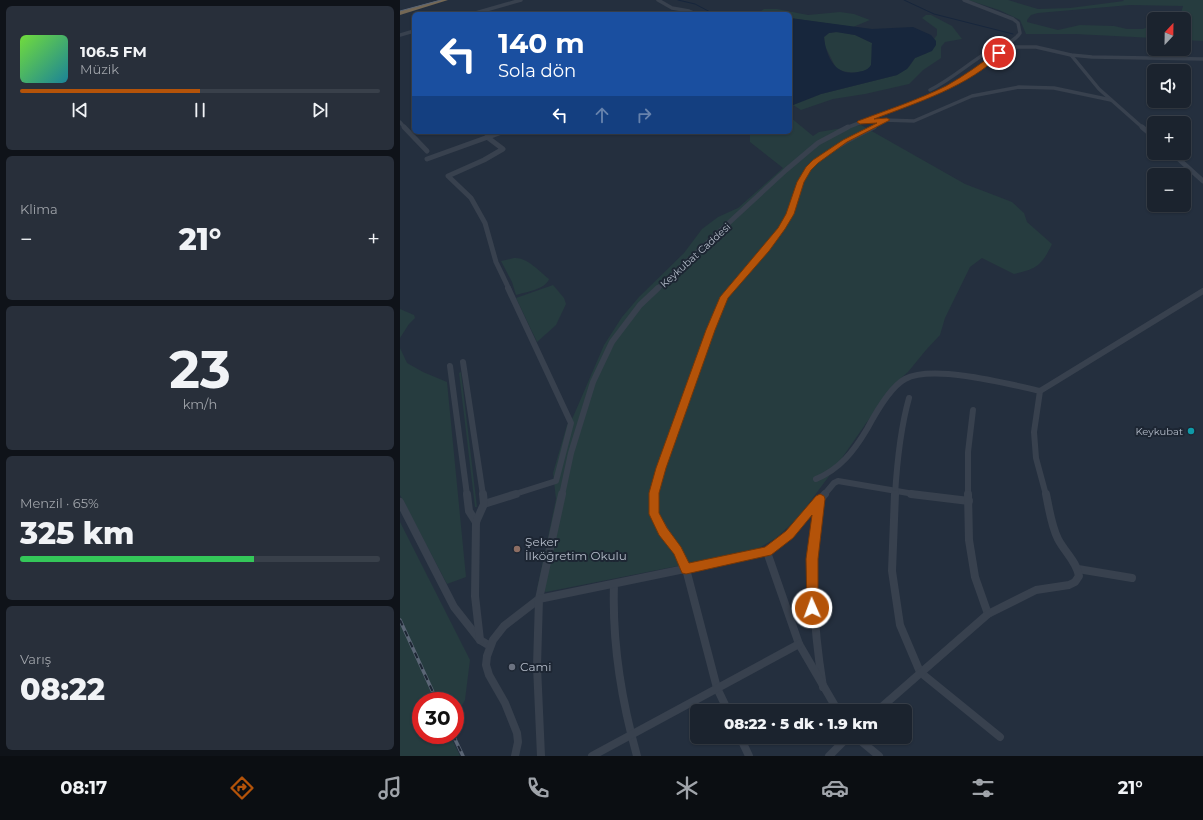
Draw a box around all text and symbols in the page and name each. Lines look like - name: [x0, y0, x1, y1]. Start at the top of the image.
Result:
- north arrow: [1147, 12, 1191, 56]
- map controls: [1147, 12, 1191, 212]
- text: 140 m: [498, 26, 585, 60]
- icon: left: [432, 28, 484, 80]
- pin: [982, 36, 1016, 70]
- text: 106.5 FM: [80, 42, 147, 61]
- icon: arrive: [988, 42, 1010, 64]
- text: Sola dön: [498, 60, 576, 82]
- text: Müzik: [80, 61, 119, 77]
- button: sound: [1147, 64, 1191, 108]
- icon: previous: [69, 99, 91, 121]
- icon: pause: [189, 99, 211, 121]
- icon: next: [309, 99, 331, 121]
- icon: left: [549, 104, 571, 126]
- icon: ahead: [591, 104, 613, 126]
- icon: right: [633, 104, 655, 126]
- button: +: [1147, 116, 1191, 160]
- button: −: [1147, 168, 1191, 212]
- text: Klima: [20, 201, 58, 217]
- street label: Keykubat Caddesi: [657, 220, 733, 290]
- text: 21°: [179, 221, 221, 258]
- text: −: [20, 226, 33, 253]
- text: +: [367, 226, 380, 253]
- text: 23: [169, 338, 231, 401]
- text: km/h: [183, 396, 217, 412]
- place label: Keykubat: [1135, 425, 1183, 438]
- marker: Keykubat: [1186, 426, 1196, 436]
- text: Menzil · 65%: [20, 495, 99, 511]
- text: 325 km: [20, 515, 134, 552]
- place label: Şeker İlköğretim Okulu: [525, 534, 627, 563]
- marker: Şeker İlköğretim Okulu: [512, 544, 522, 554]
- position arrow: [791, 587, 833, 629]
- text: Varış: [20, 651, 51, 667]
- place label: Cami: [520, 659, 551, 674]
- marker: Cami: [507, 662, 517, 672]
- text: 08:22: [20, 671, 105, 708]
- speed limit sign: 30: [412, 692, 464, 744]
- text: 08:22 · 5 dk · 1.9 km: [724, 714, 878, 733]
- icon: directions: [228, 774, 256, 802]
- icon: music: [376, 774, 404, 802]
- icon: phone: [524, 774, 552, 802]
- icon: climate: [673, 774, 701, 802]
- icon: car: [821, 774, 849, 802]
- icon: filters: [969, 774, 997, 802]
- text: 08:17: [60, 777, 107, 799]
- text: 21°: [1118, 777, 1143, 799]

